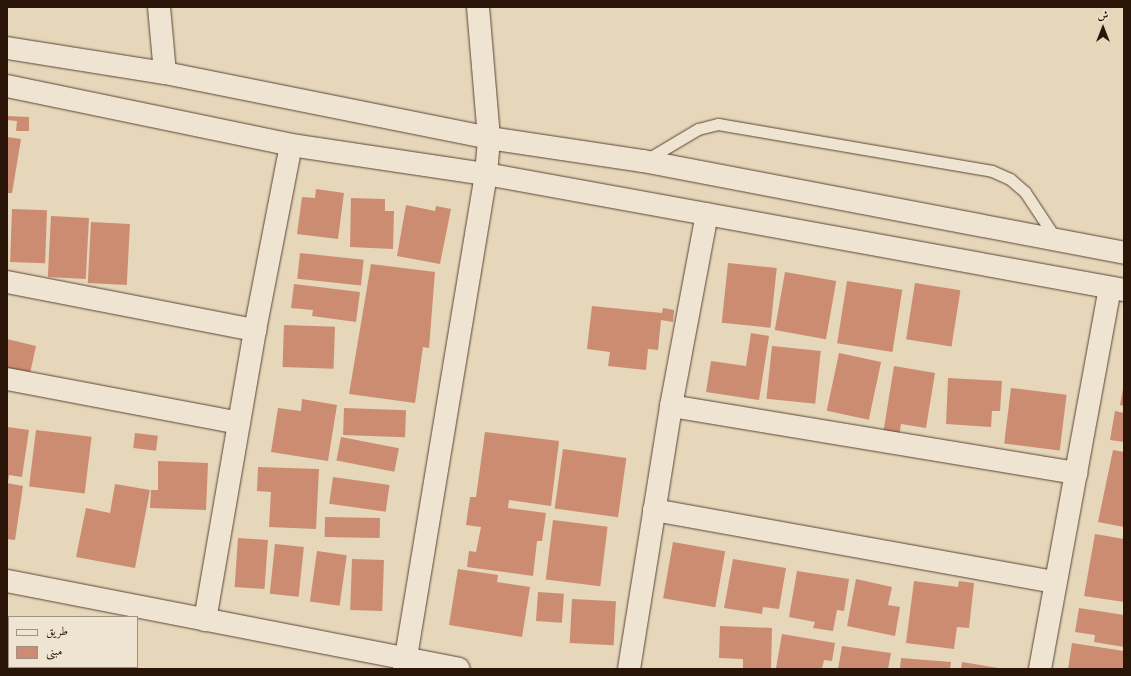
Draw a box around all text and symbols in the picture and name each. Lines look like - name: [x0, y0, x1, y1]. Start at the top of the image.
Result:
- north arrow: [1083, 8, 1123, 48]
- text: ش: [1098, 9, 1108, 23]
- legend: [8, 616, 138, 668]
- text: طريق: [46, 624, 68, 639]
- text: مبنى: [46, 644, 62, 659]

